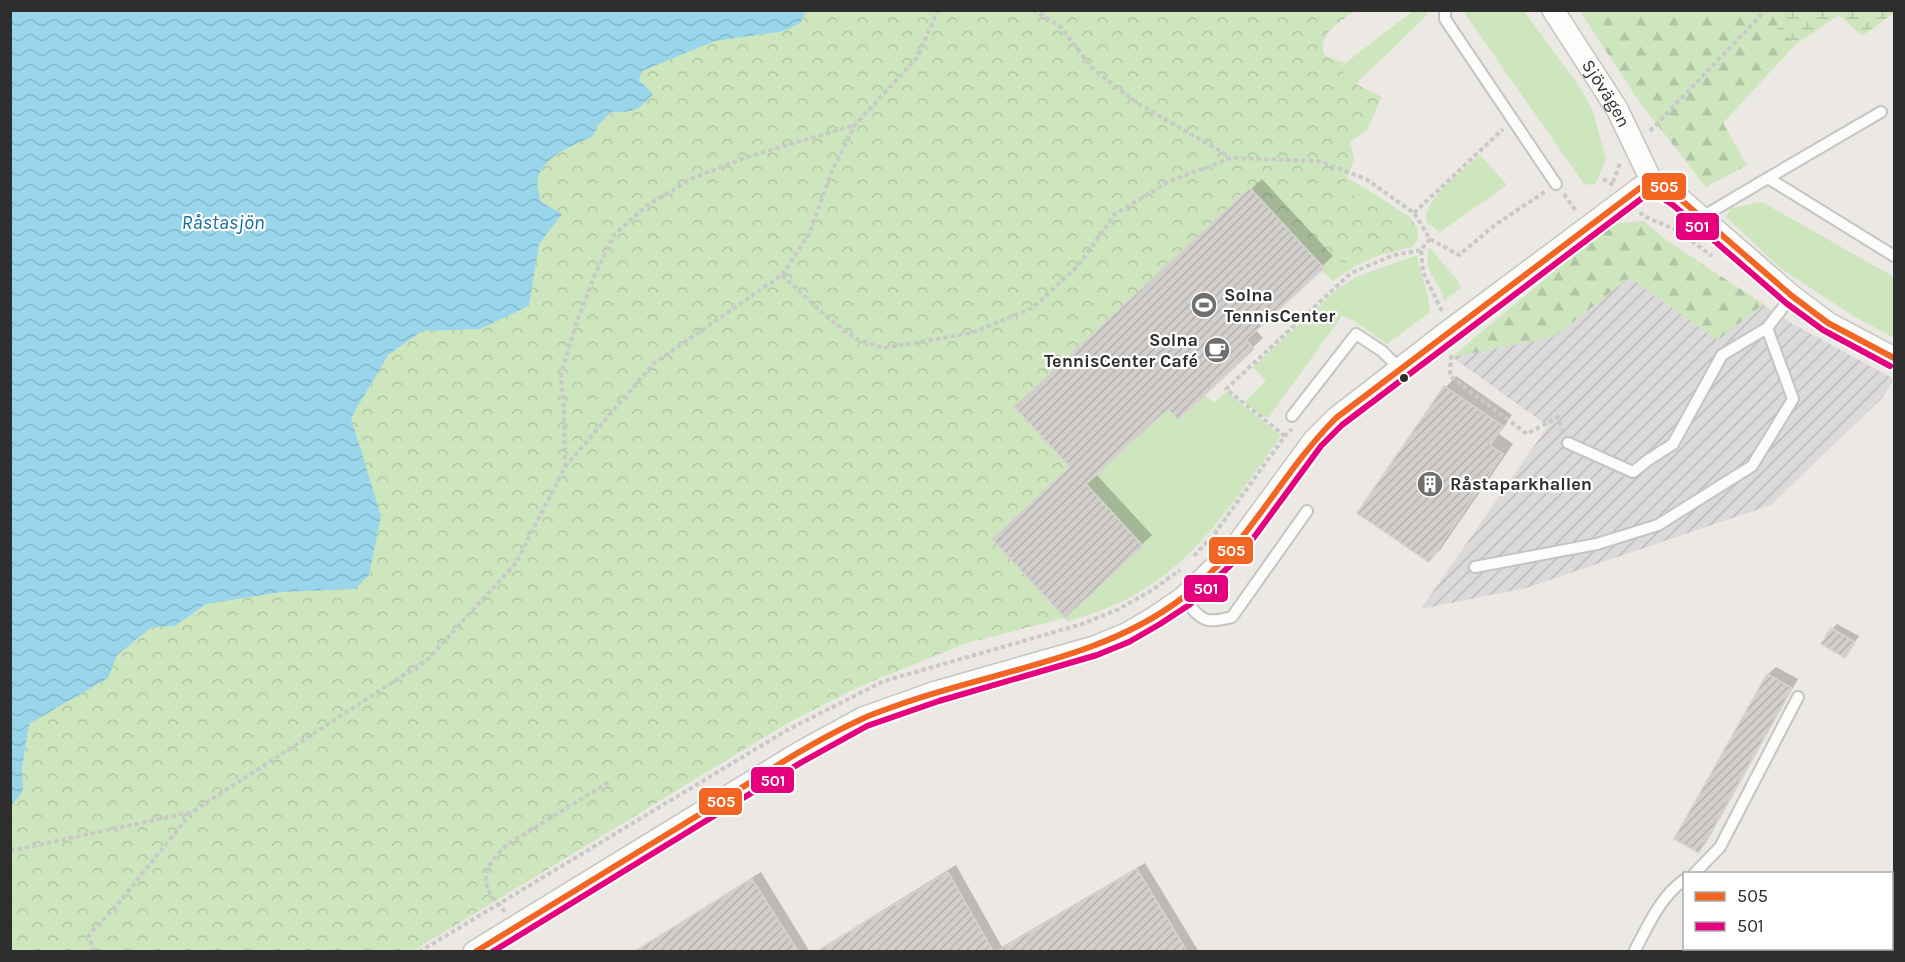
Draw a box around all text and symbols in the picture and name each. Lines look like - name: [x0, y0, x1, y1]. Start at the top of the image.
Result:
- street label: Sjövägen: [1577, 55, 1635, 131]
- line badge: 505: [1641, 172, 1687, 201]
- text: 505: [1650, 177, 1678, 196]
- water label: Råstasjön: [181, 211, 265, 234]
- line badge: 501: [1675, 212, 1720, 241]
- text: 501: [1684, 217, 1710, 236]
- place label: Solna TennisCenter: [1224, 284, 1335, 327]
- sports icon: Solna TennisCenter: [1189, 290, 1219, 320]
- place label: Solna TennisCenter Café: [1044, 329, 1198, 372]
- cafe icon: Solna TennisCenter Café: [1202, 335, 1232, 365]
- unlabelled marker: [1398, 372, 1410, 384]
- building icon: Råstaparkhallen: [1415, 469, 1445, 499]
- place label: Råstaparkhallen: [1450, 473, 1592, 495]
- line badge: 505: [1208, 536, 1254, 565]
- text: 505: [1217, 541, 1245, 560]
- line badge: 501: [1183, 574, 1229, 603]
- text: 501: [1193, 579, 1219, 598]
- line badge: 501: [750, 766, 795, 794]
- text: 501: [760, 771, 786, 790]
- line badge: 505: [698, 787, 743, 816]
- text: 505: [707, 792, 735, 811]
- legend: [1683, 872, 1893, 950]
- text: 505: [1737, 885, 1768, 907]
- text: 501: [1737, 915, 1764, 937]

